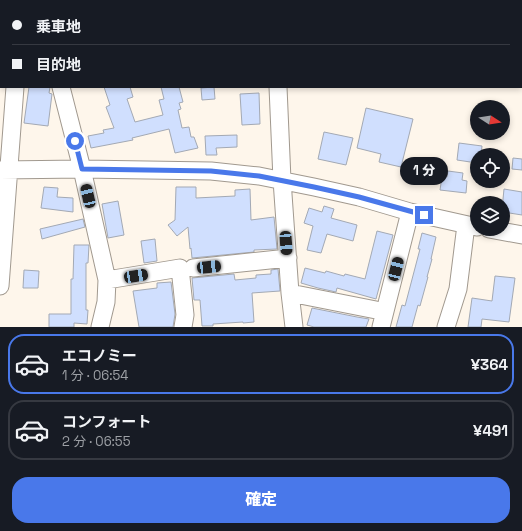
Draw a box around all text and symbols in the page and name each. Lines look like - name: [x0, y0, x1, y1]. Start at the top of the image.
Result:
- text: 乗車地: [36, 17, 81, 36]
- text: 目的地: [36, 55, 81, 74]
- north arrow: [470, 100, 510, 140]
- map controls: [470, 100, 510, 236]
- route start: [66, 132, 84, 150]
- button: locate: [470, 148, 510, 188]
- callout: 1 分: [400, 157, 448, 185]
- text: 1 分: [413, 162, 435, 179]
- car: [79, 183, 97, 209]
- button: layers: [470, 196, 510, 236]
- route end: [415, 206, 433, 224]
- car: [279, 231, 293, 255]
- car: [387, 256, 405, 282]
- car: [196, 260, 222, 274]
- car: [123, 268, 149, 284]
- icon: car: [14, 346, 50, 382]
- text: エコノミー: [62, 346, 137, 365]
- text: ¥364: [471, 355, 508, 374]
- text: 1 分 · 06:54: [62, 367, 128, 384]
- icon: car: [14, 412, 50, 448]
- text: コンフォート: [62, 412, 152, 431]
- text: ¥491: [473, 421, 508, 440]
- text: 2 分 · 06:55: [62, 433, 130, 450]
- button: 確定: [12, 477, 510, 523]

